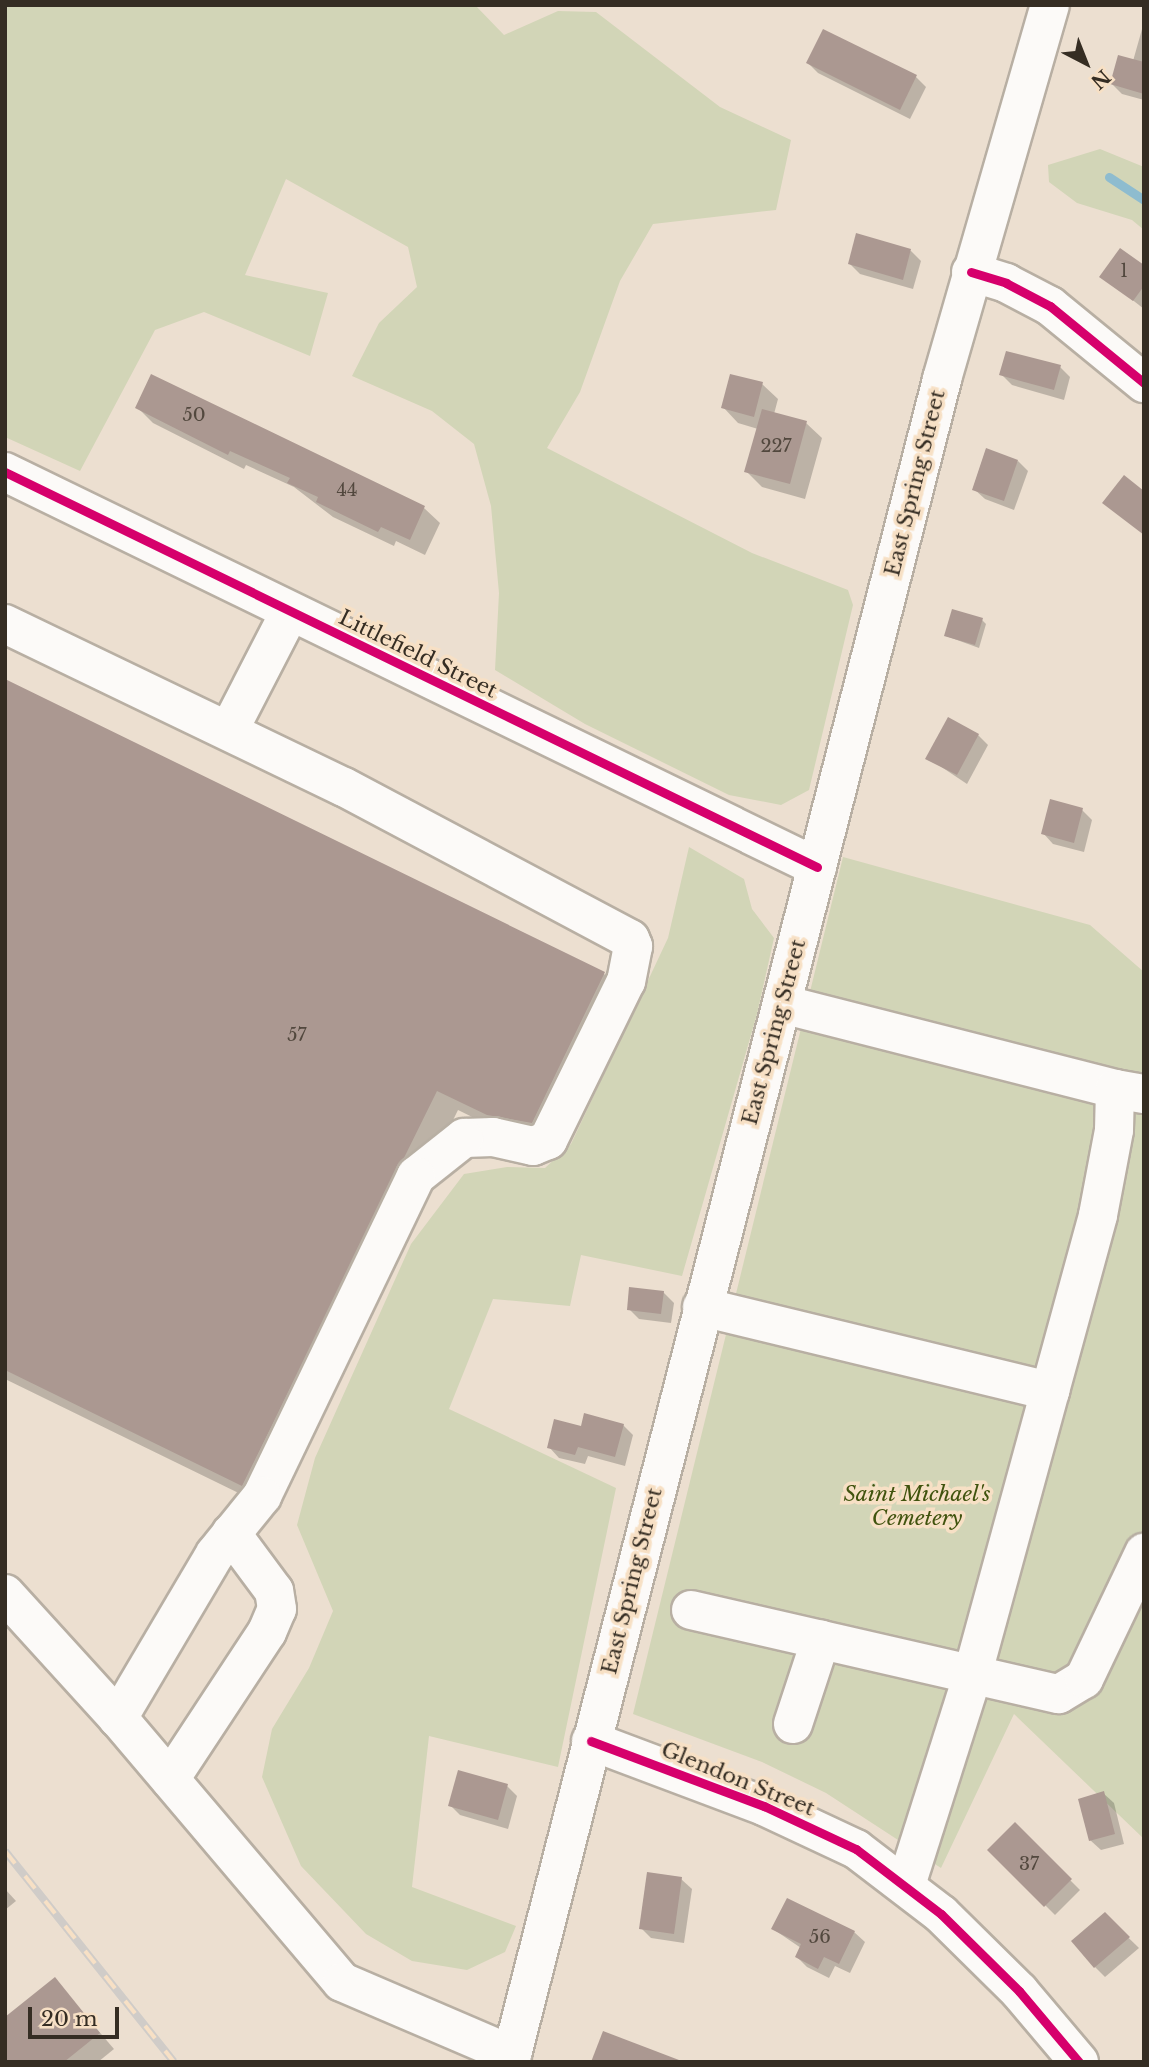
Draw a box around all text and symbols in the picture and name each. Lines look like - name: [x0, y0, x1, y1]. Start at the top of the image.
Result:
- north arrow: [1051, 28, 1121, 98]
- text: N: [1086, 64, 1115, 94]
- house number: 1: [1120, 260, 1128, 282]
- street label: East Spring Street: [880, 387, 950, 579]
- house number: 50: [182, 404, 206, 426]
- house number: 227: [760, 435, 792, 457]
- house number: 44: [336, 479, 358, 501]
- street label: Littlefield Street: [335, 605, 501, 703]
- street label: East Spring Street: [737, 936, 811, 1128]
- house number: 57: [287, 1024, 307, 1046]
- park label: Saint Michael's Cemetery: [843, 1481, 991, 1531]
- street label: East Spring Street: [597, 1485, 667, 1677]
- street label: Glendon Street: [658, 1737, 818, 1821]
- house number: 37: [1019, 1853, 1039, 1875]
- house number: 56: [809, 1926, 831, 1948]
- scale bar: [32, 1994, 122, 2038]
- text: 20 m: [41, 2006, 98, 2032]

